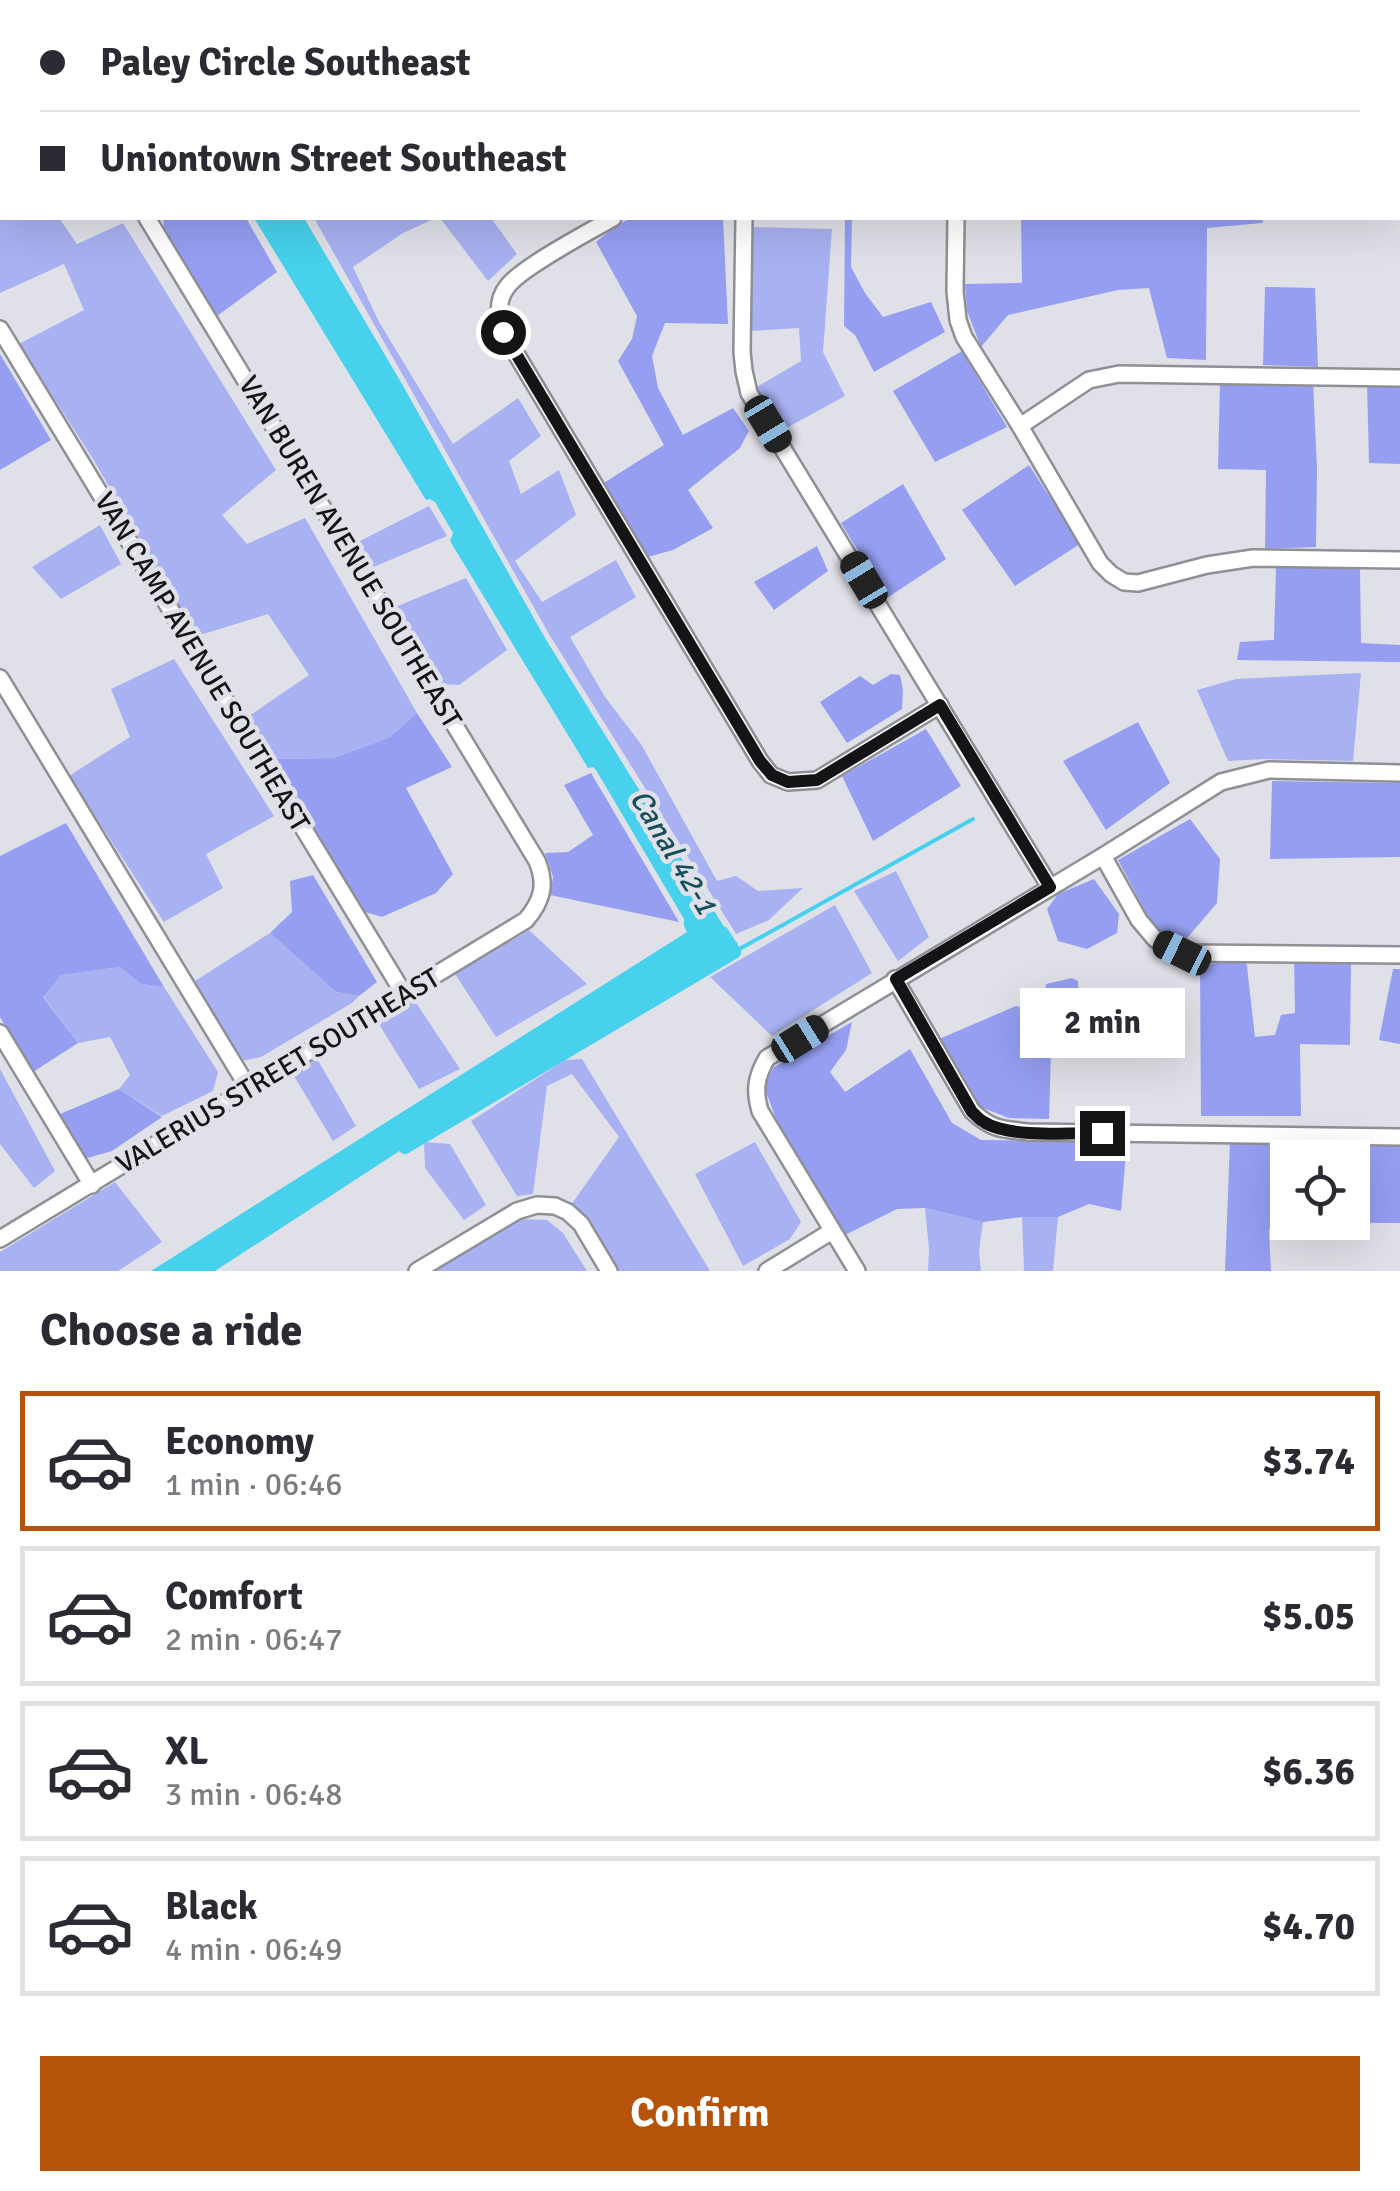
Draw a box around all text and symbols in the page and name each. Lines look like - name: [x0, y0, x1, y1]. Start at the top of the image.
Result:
- text: Paley Circle Southeast: [100, 39, 470, 86]
- text: Uniontown Street Southeast: [100, 135, 566, 182]
- route start: [481, 310, 526, 355]
- street label: VAN BUREN AVENUE SOUTHEAST: [231, 370, 469, 734]
- car: [740, 391, 796, 457]
- street label: VAN CAMP AVENUE SOUTHEAST: [87, 486, 317, 838]
- car: [836, 547, 892, 613]
- water label: Canal 42-1: [621, 783, 725, 921]
- car: [1148, 926, 1216, 980]
- street label: VALERIUS STREET SOUTHEAST: [110, 961, 446, 1181]
- callout: 2 min: [1020, 988, 1184, 1058]
- text: 2 min: [1064, 1003, 1141, 1042]
- car: [767, 1010, 833, 1068]
- route end: [1080, 1111, 1125, 1156]
- map controls: [1270, 1140, 1370, 1240]
- button: locate: [1270, 1140, 1370, 1240]
- text: Choose a ride: [40, 1303, 303, 1358]
- icon: car: [45, 1416, 135, 1506]
- text: Economy: [165, 1418, 314, 1465]
- text: $3.74: [1262, 1438, 1355, 1485]
- text: 1 min · 06:46: [165, 1465, 343, 1504]
- icon: car: [45, 1571, 135, 1661]
- text: Comfort: [165, 1573, 303, 1620]
- text: $5.05: [1262, 1593, 1355, 1640]
- text: 2 min · 06:47: [165, 1620, 343, 1659]
- icon: car: [45, 1726, 135, 1816]
- text: XL: [165, 1728, 208, 1775]
- text: $6.36: [1262, 1748, 1355, 1795]
- text: 3 min · 06:48: [165, 1775, 343, 1814]
- icon: car: [45, 1881, 135, 1971]
- text: Black: [165, 1883, 258, 1930]
- text: $4.70: [1262, 1903, 1355, 1950]
- text: 4 min · 06:49: [165, 1930, 343, 1969]
- button: Confirm: [40, 2056, 1360, 2171]

